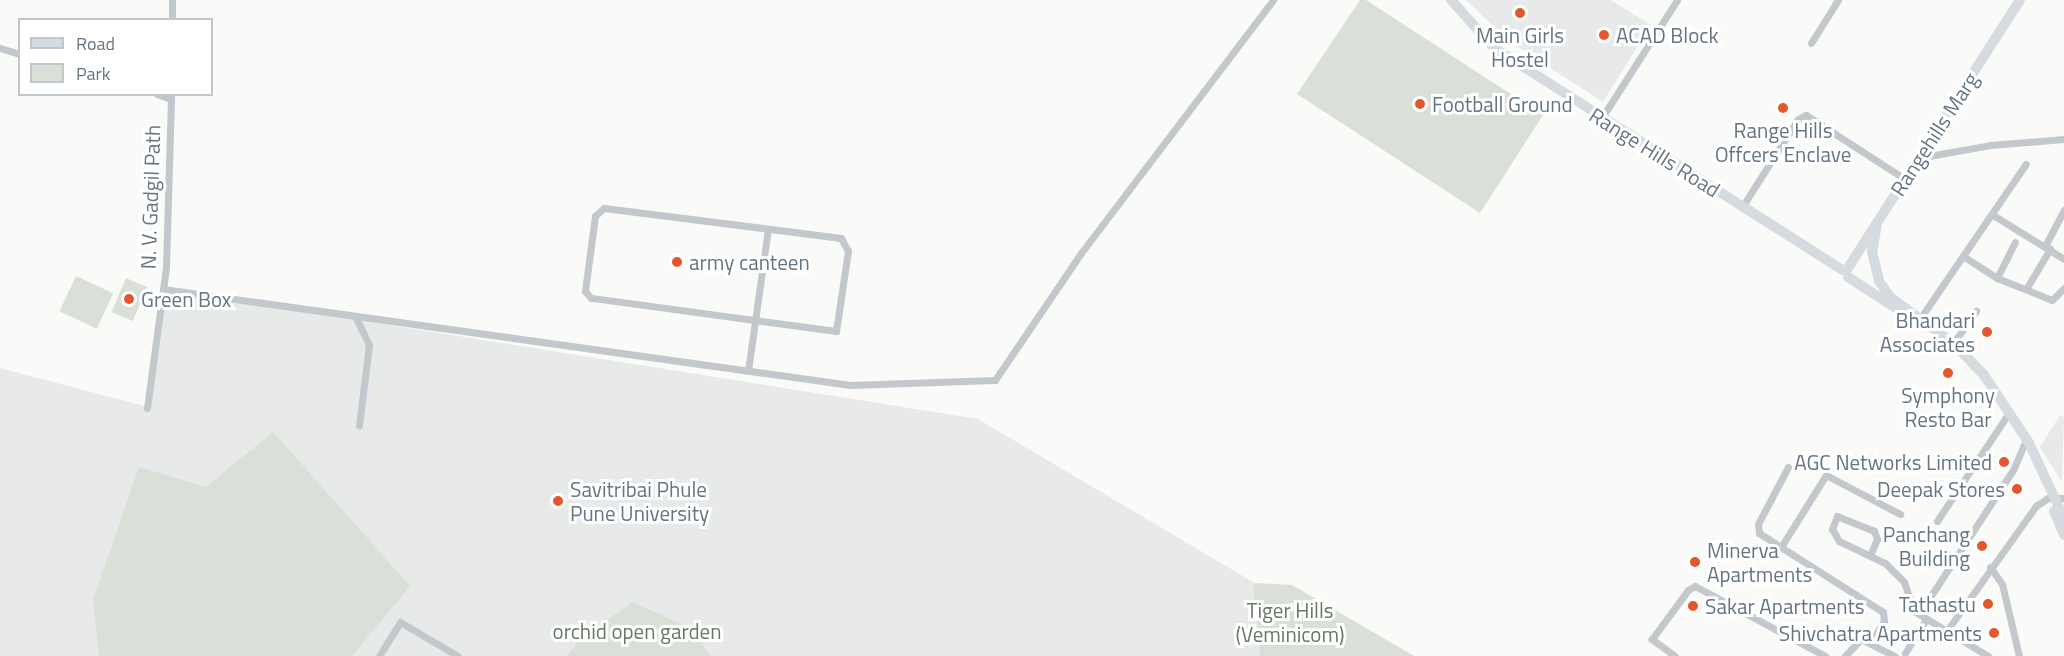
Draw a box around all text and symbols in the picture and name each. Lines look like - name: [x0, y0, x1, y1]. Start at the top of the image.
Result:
- marker: Main Girls Hostel: [1513, 6, 1527, 20]
- legend: [18, 18, 213, 96]
- place label: Main Girls Hostel: [1476, 22, 1564, 72]
- place label: ACAD Block: [1616, 22, 1718, 48]
- marker: ACAD Block: [1597, 28, 1611, 42]
- text: Road: [76, 30, 115, 57]
- text: Park: [76, 60, 110, 87]
- street label: Rangehills Marg: [1885, 68, 1983, 200]
- place label: Football Ground: [1432, 91, 1573, 117]
- marker: Football Ground: [1413, 97, 1427, 111]
- marker: Range Hills Offcers Enclave: [1776, 101, 1790, 115]
- street label: Range Hills Road: [1585, 102, 1725, 202]
- place label: Range Hills Offcers Enclave: [1715, 117, 1851, 167]
- street label: N. V. Gadgil Path: [135, 124, 165, 270]
- place label: army canteen: [689, 249, 810, 275]
- marker: army canteen: [670, 255, 684, 269]
- place label: Green Box: [141, 286, 231, 312]
- marker: Green Box: [122, 292, 136, 306]
- place label: Bhandari Associates: [1880, 307, 1975, 357]
- marker: Bhandari Associates: [1980, 325, 1994, 339]
- marker: Symphony Resto Bar: [1941, 366, 1955, 380]
- place label: Symphony Resto Bar: [1901, 382, 1995, 432]
- place label: AGC Networks Limited: [1794, 449, 1992, 475]
- marker: AGC Networks Limited: [1997, 455, 2011, 469]
- place label: Savitribai Phule Pune University: [570, 476, 709, 526]
- place label: Deepak Stores: [1877, 476, 2005, 502]
- marker: Deepak Stores: [2010, 482, 2024, 496]
- marker: Savitribai Phule Pune University: [551, 494, 565, 508]
- place label: Panchang Building: [1883, 521, 1970, 571]
- place label: Minerva Apartments: [1707, 537, 1812, 587]
- marker: Panchang Building: [1975, 539, 1989, 553]
- marker: Minerva Apartments: [1688, 555, 1702, 569]
- place label: Tathastu: [1899, 591, 1976, 617]
- place label: Sakar Apartments: [1705, 593, 1865, 619]
- park label: Tiger Hills (Veminicom): [1236, 597, 1344, 647]
- marker: Tathastu: [1981, 597, 1995, 611]
- marker: Sakar Apartments: [1686, 599, 1700, 613]
- park label: orchid open garden: [553, 618, 721, 644]
- place label: Shivchatra Apartments: [1779, 620, 1982, 646]
- marker: Shivchatra Apartments: [1987, 626, 2001, 640]

